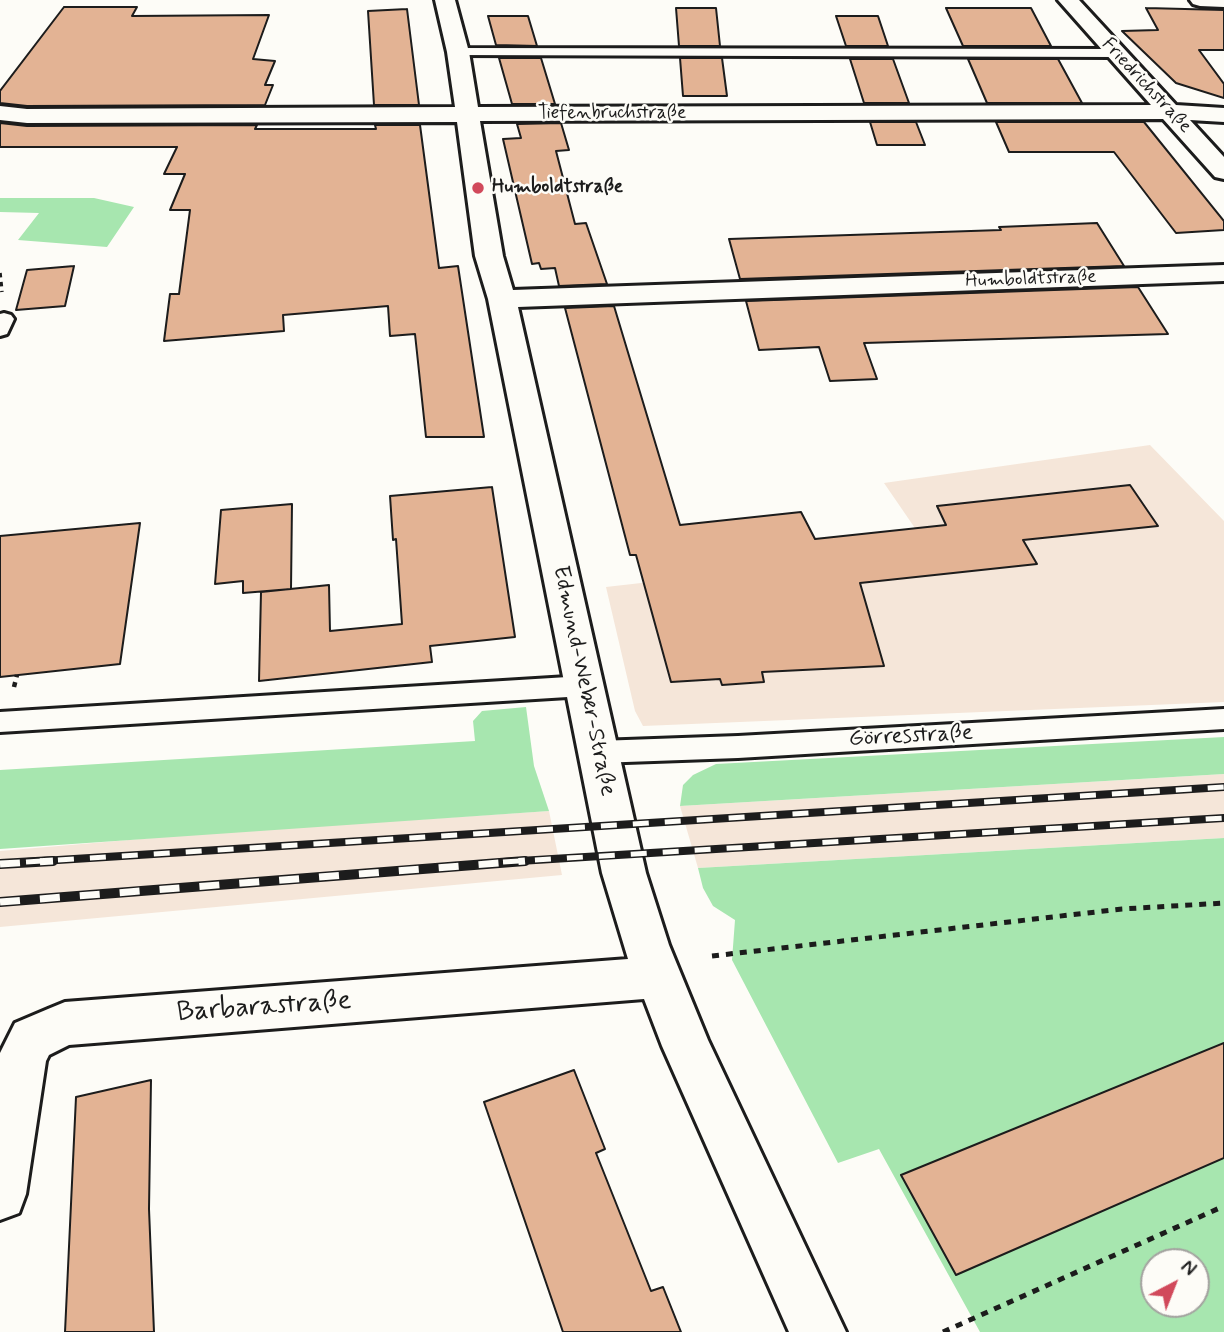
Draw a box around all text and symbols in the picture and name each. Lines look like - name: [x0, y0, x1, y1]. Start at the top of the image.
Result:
- street label: Friedrichstraße: [1096, 34, 1196, 138]
- street label: Tiefenbruchstraße: [538, 103, 686, 125]
- place label: Humboldtstraße: [492, 177, 623, 199]
- marker: Humboldtstraße: [470, 180, 486, 196]
- street label: Humboldtstraße: [965, 266, 1097, 294]
- street label: Edmund-Weber-Straße: [545, 563, 621, 799]
- street label: Görresstraße: [848, 720, 974, 754]
- street label: Barbarastraße: [176, 985, 352, 1031]
- north arrow: [1140, 1248, 1210, 1318]
- text: N: [1175, 1255, 1201, 1282]

